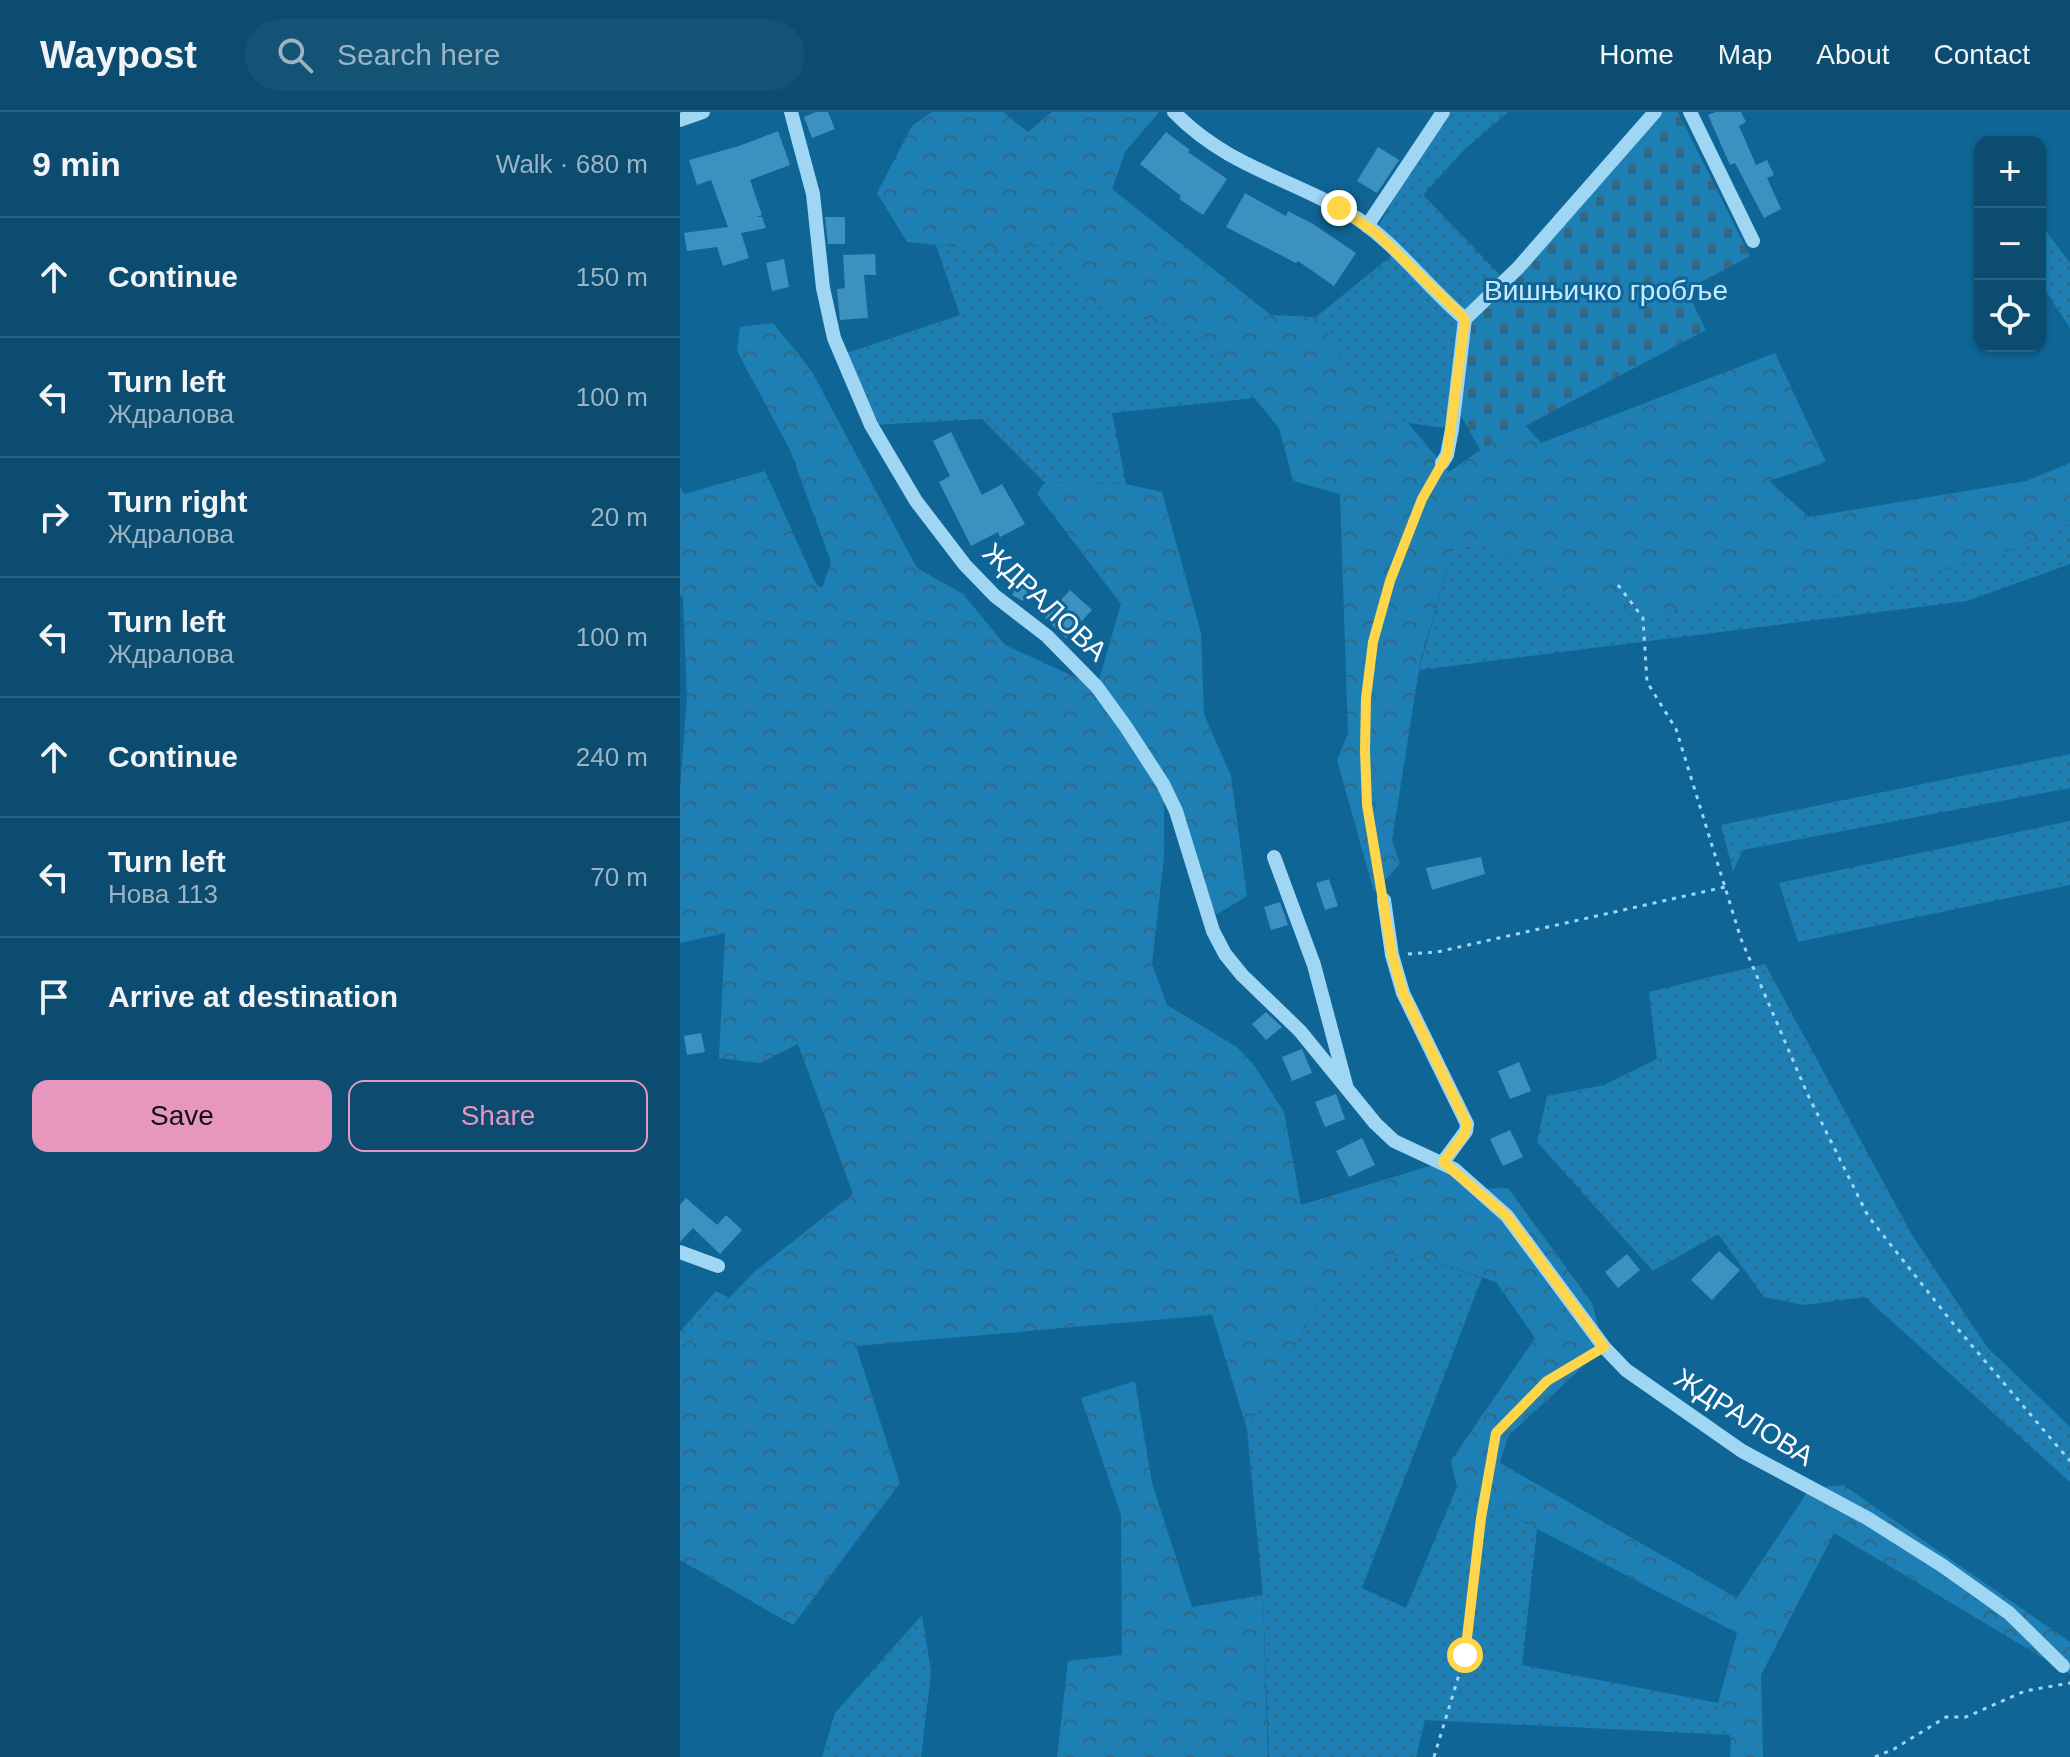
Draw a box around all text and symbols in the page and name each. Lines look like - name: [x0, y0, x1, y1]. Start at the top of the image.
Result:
- search box: [245, 19, 805, 91]
- icon: search: [273, 33, 317, 77]
- text: Waypost: [40, 34, 197, 76]
- text: Search here: [337, 38, 500, 71]
- text: Home: [1599, 39, 1674, 70]
- text: Map: [1718, 39, 1772, 70]
- text: About: [1816, 39, 1890, 70]
- text: Contact: [1934, 39, 2030, 70]
- map controls: [1974, 136, 2046, 352]
- button: +: [1974, 136, 2046, 208]
- text: 9 min: [32, 145, 121, 183]
- text: Walk · 680 m: [496, 149, 648, 179]
- route end: [1321, 190, 1357, 226]
- button: −: [1974, 208, 2046, 280]
- icon: ahead: [32, 255, 76, 299]
- text: Continue: [108, 260, 238, 293]
- text: 150 m: [576, 262, 648, 292]
- park label: Вишњичко гробље: [1484, 275, 1728, 306]
- button: locate: [1974, 280, 2046, 352]
- text: Turn left: [108, 365, 226, 398]
- icon: left: [32, 375, 76, 419]
- text: 100 m: [576, 382, 648, 412]
- text: Ждралова: [108, 399, 234, 429]
- text: Turn right: [108, 485, 247, 518]
- icon: right: [32, 495, 76, 539]
- text: 20 m: [590, 502, 648, 532]
- text: Ждралова: [108, 519, 234, 549]
- street label: ЖДРАЛОВА: [977, 537, 1113, 667]
- text: Turn left: [108, 605, 226, 638]
- icon: left: [32, 615, 76, 659]
- text: 100 m: [576, 622, 648, 652]
- text: Ждралова: [108, 639, 234, 669]
- icon: ahead: [32, 735, 76, 779]
- text: Continue: [108, 740, 238, 773]
- text: 240 m: [576, 742, 648, 772]
- text: Turn left: [108, 845, 226, 878]
- icon: left: [32, 855, 76, 899]
- text: 70 m: [590, 862, 648, 892]
- text: Нова 113: [108, 879, 218, 909]
- icon: arrive: [32, 975, 76, 1019]
- text: Arrive at destination: [108, 980, 398, 1013]
- button: Save: [32, 1080, 332, 1152]
- button: Share: [348, 1080, 648, 1152]
- street label: ЖДРАЛОВА: [1669, 1362, 1819, 1472]
- route start: [1447, 1637, 1483, 1673]

